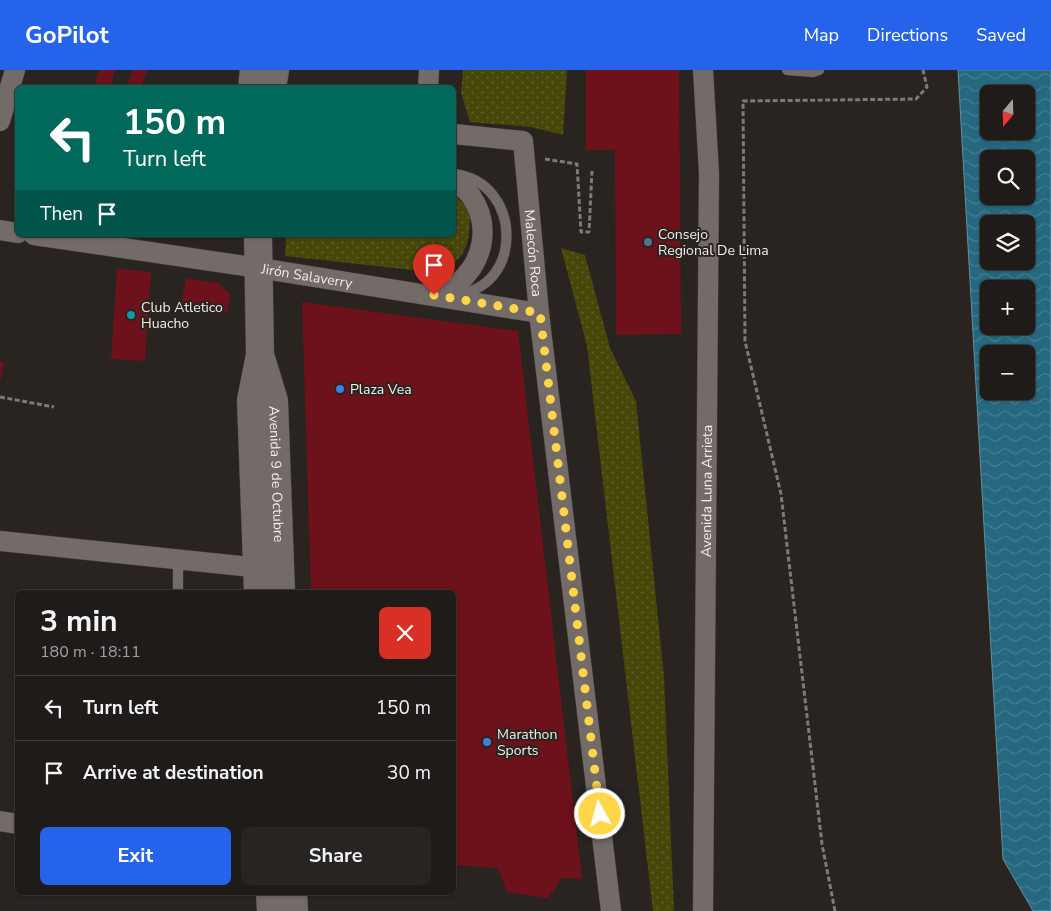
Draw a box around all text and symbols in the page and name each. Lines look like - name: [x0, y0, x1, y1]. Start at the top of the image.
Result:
- text: GoPilot: [25, 19, 109, 51]
- text: Map: [804, 23, 839, 47]
- text: Directions: [867, 23, 948, 47]
- text: Saved: [976, 23, 1026, 47]
- north arrow: [980, 85, 1035, 140]
- map controls: [980, 85, 1035, 400]
- text: 150 m: [123, 99, 226, 146]
- icon: left: [40, 105, 105, 170]
- text: Turn left: [123, 144, 206, 174]
- button: search: [980, 150, 1035, 205]
- icon: arrive: [93, 200, 121, 228]
- text: Then: [40, 201, 83, 227]
- street label: Malecón Roca: [520, 209, 547, 298]
- button: layers: [980, 215, 1035, 270]
- place label: Consejo Regional De Lima: [658, 225, 769, 260]
- marker: Consejo Regional De Lima: [642, 236, 654, 248]
- pin: [413, 244, 455, 295]
- icon: arrive: [420, 251, 448, 279]
- street label: Jirón Salaverry: [259, 259, 355, 293]
- button: +: [980, 280, 1035, 335]
- place label: Club Atletico Huacho: [141, 298, 223, 333]
- marker: Club Atletico Huacho: [125, 309, 137, 321]
- button: −: [980, 345, 1035, 400]
- place label: Plaza Vea: [350, 380, 412, 399]
- marker: Plaza Vea: [334, 383, 346, 395]
- street label: Avenida 9 de Octubre: [265, 405, 289, 543]
- street label: Avenida Luna Arrieta: [696, 425, 716, 557]
- text: 3 min: [40, 601, 118, 642]
- button: close: [379, 607, 431, 659]
- text: 180 m · 18:11: [40, 641, 141, 663]
- icon: left: [40, 694, 68, 722]
- text: Turn left: [83, 695, 158, 721]
- text: 150 m: [376, 695, 431, 721]
- place label: Marathon Sports: [497, 725, 557, 760]
- marker: Marathon Sports: [481, 736, 493, 748]
- icon: arrive: [40, 759, 68, 787]
- text: Arrive at destination: [83, 760, 264, 786]
- text: 30 m: [387, 760, 431, 786]
- position arrow: [573, 787, 625, 839]
- button: Exit: [40, 827, 231, 885]
- button: Share: [241, 827, 431, 885]

